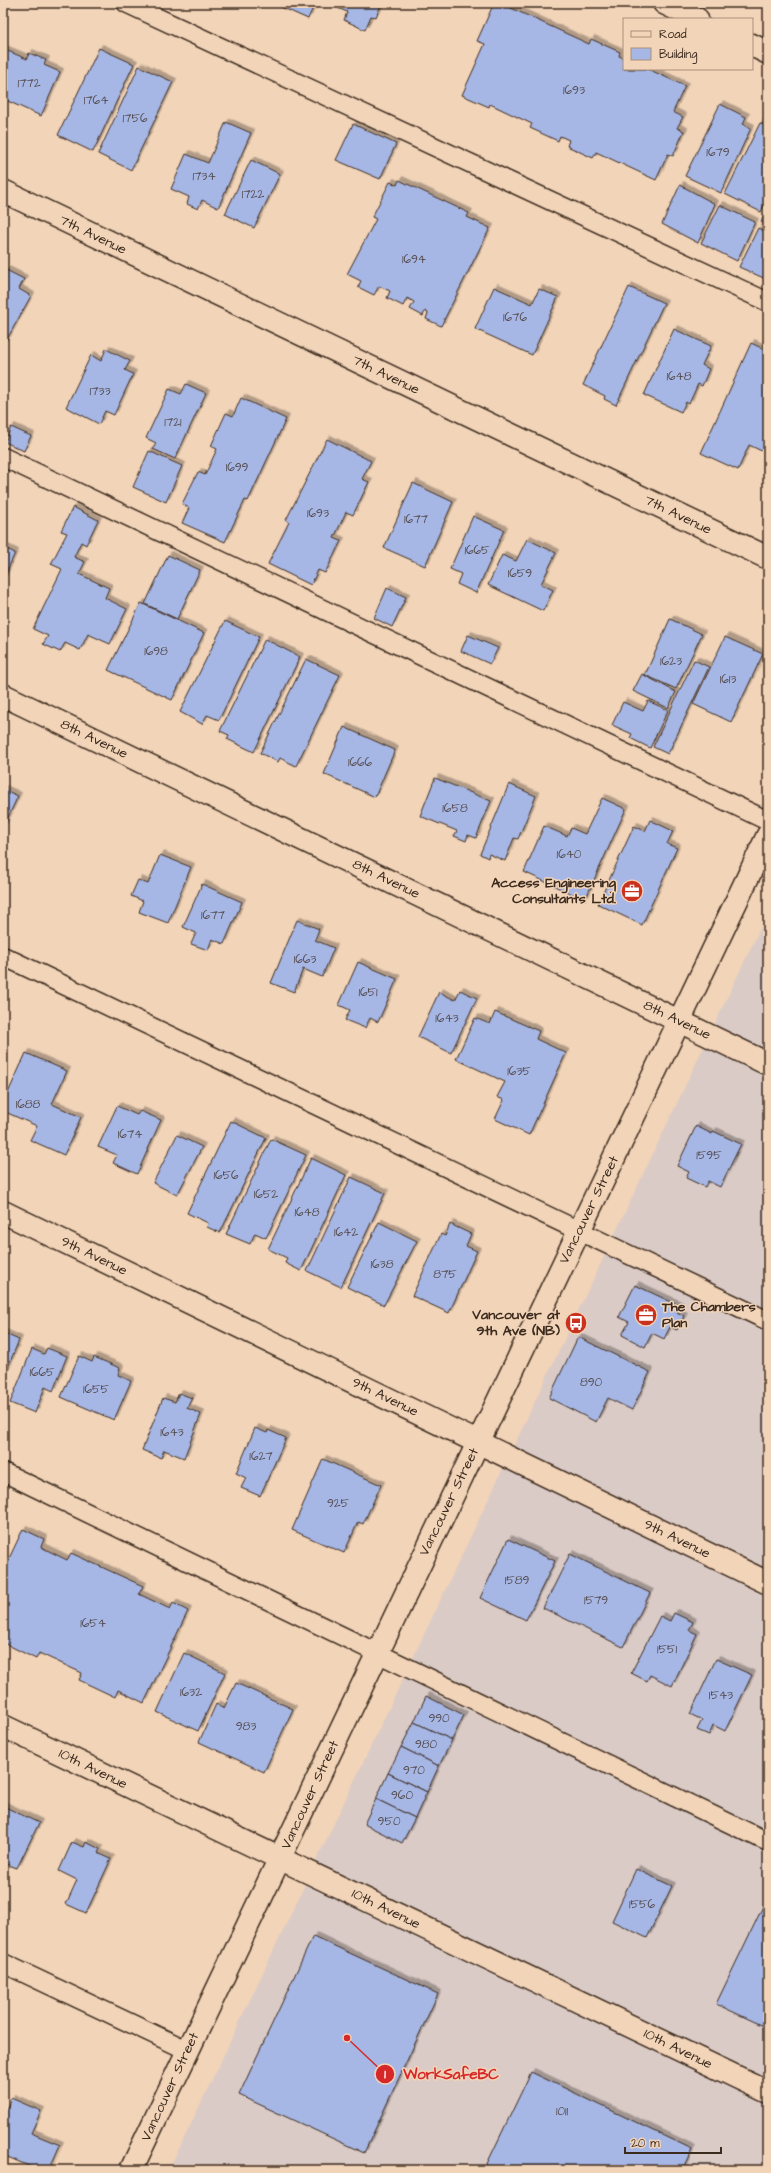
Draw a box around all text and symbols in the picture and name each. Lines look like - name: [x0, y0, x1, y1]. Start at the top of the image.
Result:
- legend: [623, 18, 753, 70]
- text: Road: [659, 26, 687, 43]
- text: Building: [659, 46, 697, 64]
- house number: 1772: [17, 75, 41, 92]
- house number: 1693: [563, 82, 585, 99]
- house number: 1764: [84, 92, 108, 109]
- house number: 1756: [123, 110, 148, 127]
- house number: 1679: [706, 144, 730, 161]
- house number: 1734: [192, 168, 216, 185]
- house number: 1722: [242, 186, 264, 203]
- street label: 7th Avenue: [56, 210, 130, 260]
- house number: 1694: [402, 251, 426, 268]
- house number: 1676: [503, 309, 527, 326]
- street label: 7th Avenue: [349, 350, 423, 400]
- house number: 1648: [666, 368, 692, 385]
- house number: 1733: [89, 383, 111, 400]
- house number: 1721: [164, 414, 182, 431]
- house number: 1699: [226, 459, 249, 476]
- street label: 7th Avenue: [641, 490, 715, 540]
- house number: 1693: [307, 505, 329, 522]
- house number: 1677: [404, 511, 429, 528]
- house number: 1665: [464, 542, 490, 559]
- house number: 1659: [508, 565, 532, 582]
- house number: 1698: [144, 643, 168, 660]
- house number: 1623: [660, 653, 682, 670]
- house number: 1613: [720, 671, 736, 688]
- street label: 8th Avenue: [57, 714, 131, 764]
- house number: 1666: [348, 754, 373, 771]
- house number: 1658: [442, 800, 468, 817]
- house number: 1640: [557, 846, 582, 863]
- street label: 8th Avenue: [349, 854, 423, 904]
- place label: Access Engineering Consultants Ltd.: [491, 873, 617, 909]
- office icon: Access Engineering Consultants Ltd.: [619, 878, 645, 904]
- house number: 1677: [201, 907, 226, 924]
- house number: 1663: [294, 951, 316, 968]
- house number: 1651: [358, 984, 378, 1001]
- street label: 8th Avenue: [640, 995, 714, 1045]
- house number: 1643: [435, 1010, 459, 1027]
- house number: 1635: [507, 1063, 531, 1080]
- house number: 1688: [16, 1096, 41, 1113]
- house number: 1674: [118, 1126, 142, 1143]
- house number: 1595: [696, 1147, 722, 1164]
- street label: Vancouver Street: [554, 1152, 624, 1267]
- house number: 1656: [213, 1167, 239, 1184]
- house number: 1652: [254, 1186, 278, 1203]
- house number: 1648: [294, 1204, 320, 1221]
- house number: 1642: [334, 1224, 358, 1241]
- street label: 9th Avenue: [57, 1231, 131, 1281]
- house number: 1638: [371, 1256, 394, 1273]
- house number: 875: [433, 1266, 457, 1283]
- place label: The Chambers Plan: [661, 1297, 756, 1333]
- office icon: The Chambers Plan: [633, 1302, 659, 1328]
- place label: Vancouver at 9th Ave (NB): [471, 1305, 560, 1341]
- bus stop icon: Vancouver at 9th Ave (NB): [563, 1310, 589, 1336]
- house number: 1665: [29, 1364, 55, 1381]
- street label: 9th Avenue: [348, 1372, 422, 1422]
- house number: 890: [580, 1374, 603, 1391]
- house number: 1655: [83, 1381, 110, 1398]
- house number: 1643: [160, 1424, 184, 1441]
- street label: Vancouver Street: [414, 1444, 484, 1559]
- house number: 1627: [249, 1448, 273, 1465]
- house number: 925: [327, 1495, 350, 1512]
- street label: 9th Avenue: [640, 1514, 714, 1564]
- house number: 1589: [505, 1572, 529, 1589]
- house number: 1579: [584, 1592, 608, 1609]
- house number: 1654: [80, 1615, 106, 1632]
- house number: 1551: [657, 1641, 677, 1658]
- house number: 1632: [180, 1684, 202, 1701]
- house number: 1543: [709, 1687, 733, 1704]
- house number: 990: [428, 1710, 450, 1727]
- house number: 983: [236, 1718, 256, 1735]
- house number: 980: [415, 1736, 438, 1753]
- street label: Vancouver Street: [276, 1737, 344, 1853]
- street label: 10th Avenue: [55, 1744, 131, 1794]
- house number: 970: [403, 1762, 425, 1779]
- house number: 960: [391, 1787, 413, 1804]
- house number: 950: [378, 1813, 401, 1830]
- street label: 10th Avenue: [348, 1884, 424, 1934]
- house number: 1556: [629, 1896, 655, 1913]
- street label: 10th Avenue: [640, 2024, 716, 2074]
- street label: Vancouver Street: [136, 2029, 204, 2145]
- callout: WorkSafeBC: [375, 2061, 507, 2088]
- text: WorkSafeBC: [402, 2064, 499, 2085]
- text: 1: [384, 2066, 386, 2083]
- house number: 1011: [556, 2103, 569, 2120]
- scale bar: [625, 2129, 721, 2155]
- text: 20 m: [631, 2135, 660, 2152]

